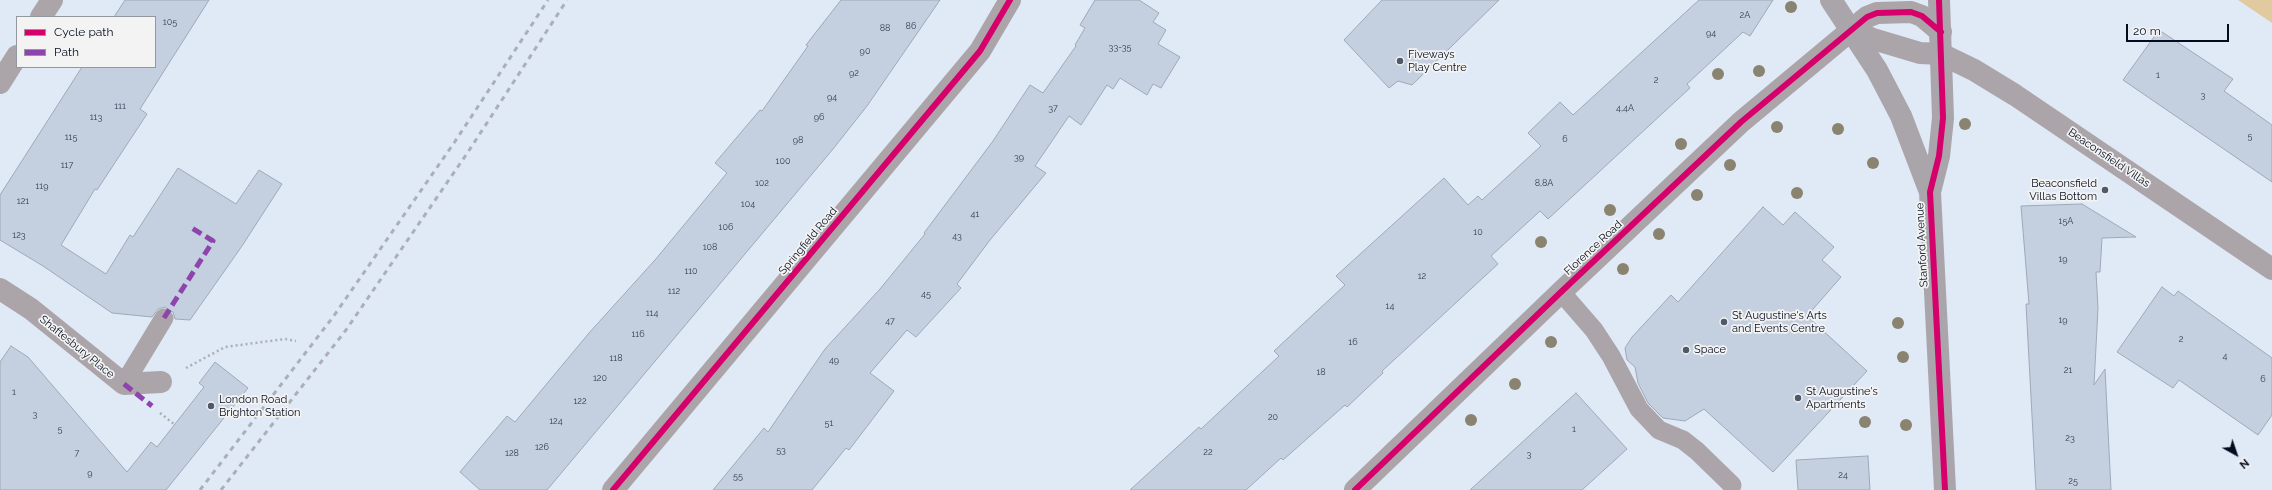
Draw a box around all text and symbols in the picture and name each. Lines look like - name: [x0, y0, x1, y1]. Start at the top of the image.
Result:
- house number: 2A: [1740, 10, 1750, 20]
- legend: [16, 16, 156, 68]
- scale bar: [2128, 16, 2231, 42]
- house number: 105: [163, 17, 177, 27]
- house number: 86: [906, 21, 916, 31]
- house number: 88: [880, 23, 890, 33]
- text: 20 m: [2133, 24, 2161, 38]
- text: Cycle path: [54, 25, 113, 39]
- house number: 94: [1706, 28, 1716, 38]
- house number: 33-35: [1109, 42, 1131, 52]
- text: Path: [54, 45, 79, 59]
- house number: 90: [860, 46, 870, 56]
- place label: Fiveways Play Centre: [1408, 48, 1467, 74]
- marker: Fiveways Play Centre: [1395, 56, 1405, 66]
- house number: 92: [849, 68, 859, 78]
- house number: 1: [2156, 70, 2160, 80]
- house number: 2: [1654, 75, 1658, 85]
- house number: 3: [2201, 90, 2205, 100]
- house number: 94: [827, 92, 837, 102]
- house number: 111: [114, 101, 126, 111]
- house number: 37: [1048, 103, 1058, 113]
- house number: 4,4A: [1616, 103, 1634, 113]
- house number: 113: [90, 112, 102, 122]
- house number: 96: [814, 112, 824, 122]
- street label: Beaconsfield Villas: [2066, 126, 2152, 190]
- house number: 5: [2248, 131, 2252, 141]
- house number: 115: [65, 132, 77, 142]
- house number: 6: [1562, 134, 1568, 144]
- house number: 98: [793, 135, 803, 145]
- house number: 39: [1014, 152, 1024, 162]
- house number: 100: [776, 156, 790, 166]
- house number: 117: [61, 160, 73, 170]
- place label: Beaconsfield Villas Bottom: [2029, 177, 2097, 203]
- house number: 102: [755, 178, 769, 188]
- house number: 8,8A: [1535, 178, 1553, 188]
- house number: 119: [36, 181, 48, 191]
- marker: Beaconsfield Villas Bottom: [2100, 185, 2110, 195]
- house number: 121: [17, 196, 29, 206]
- house number: 104: [741, 199, 755, 209]
- street label: Stanford Avenue: [1913, 202, 1931, 288]
- street label: Springfield Road: [776, 205, 840, 277]
- house number: 41: [971, 209, 979, 219]
- house number: 15A: [2059, 216, 2073, 226]
- street label: Florence Road: [1561, 218, 1625, 278]
- house number: 106: [719, 222, 733, 232]
- house number: 10: [1473, 227, 1483, 237]
- house number: 123: [12, 230, 26, 240]
- house number: 43: [952, 231, 962, 241]
- house number: 108: [703, 242, 717, 252]
- house number: 19: [2058, 254, 2068, 264]
- house number: 110: [684, 266, 698, 276]
- house number: 12: [1418, 271, 1426, 281]
- house number: 112: [668, 286, 680, 296]
- house number: 45: [921, 289, 931, 299]
- house number: 14: [1386, 301, 1394, 311]
- house number: 114: [646, 308, 658, 318]
- place label: St Augustine's Arts and Events Centre: [1732, 309, 1827, 335]
- street label: Shaftesbury Place: [37, 313, 117, 381]
- house number: 19: [2058, 315, 2068, 325]
- house number: 47: [885, 316, 895, 326]
- marker: St Augustine's Arts and Events Centre: [1719, 317, 1729, 327]
- house number: 116: [631, 329, 645, 339]
- house number: 2: [2179, 334, 2183, 344]
- house number: 16: [1348, 337, 1358, 347]
- place label: Space: [1694, 343, 1726, 357]
- marker: Space: [1681, 345, 1691, 355]
- house number: 4: [2223, 351, 2227, 361]
- house number: 118: [609, 353, 623, 363]
- house number: 49: [829, 355, 839, 365]
- house number: 21: [2064, 365, 2072, 375]
- house number: 18: [1316, 367, 1326, 377]
- house number: 120: [593, 373, 607, 383]
- house number: 6: [2260, 374, 2266, 384]
- place label: St Augustine's Apartments: [1806, 385, 1878, 411]
- house number: 1: [12, 387, 16, 397]
- place label: London Road Brighton Station: [219, 393, 300, 419]
- marker: St Augustine's Apartments: [1793, 393, 1803, 403]
- house number: 122: [573, 396, 587, 406]
- marker: London Road Brighton Station: [206, 401, 216, 411]
- house number: 3: [33, 409, 37, 419]
- house number: 20: [1268, 412, 1278, 422]
- house number: 124: [549, 416, 563, 426]
- house number: 51: [825, 418, 833, 428]
- house number: 5: [58, 424, 62, 434]
- house number: 1: [1572, 424, 1576, 434]
- house number: 23: [2065, 433, 2075, 443]
- north arrow: [2216, 434, 2256, 474]
- house number: 126: [535, 442, 549, 452]
- house number: 53: [776, 445, 786, 455]
- house number: 22: [1203, 447, 1213, 457]
- house number: 7: [75, 448, 79, 458]
- house number: 128: [505, 448, 519, 458]
- house number: 3: [1527, 449, 1531, 459]
- text: N: [2237, 456, 2251, 471]
- house number: 9: [87, 468, 93, 478]
- house number: 24: [1838, 470, 1848, 480]
- house number: 55: [733, 471, 743, 481]
- house number: 25: [2068, 476, 2078, 486]

